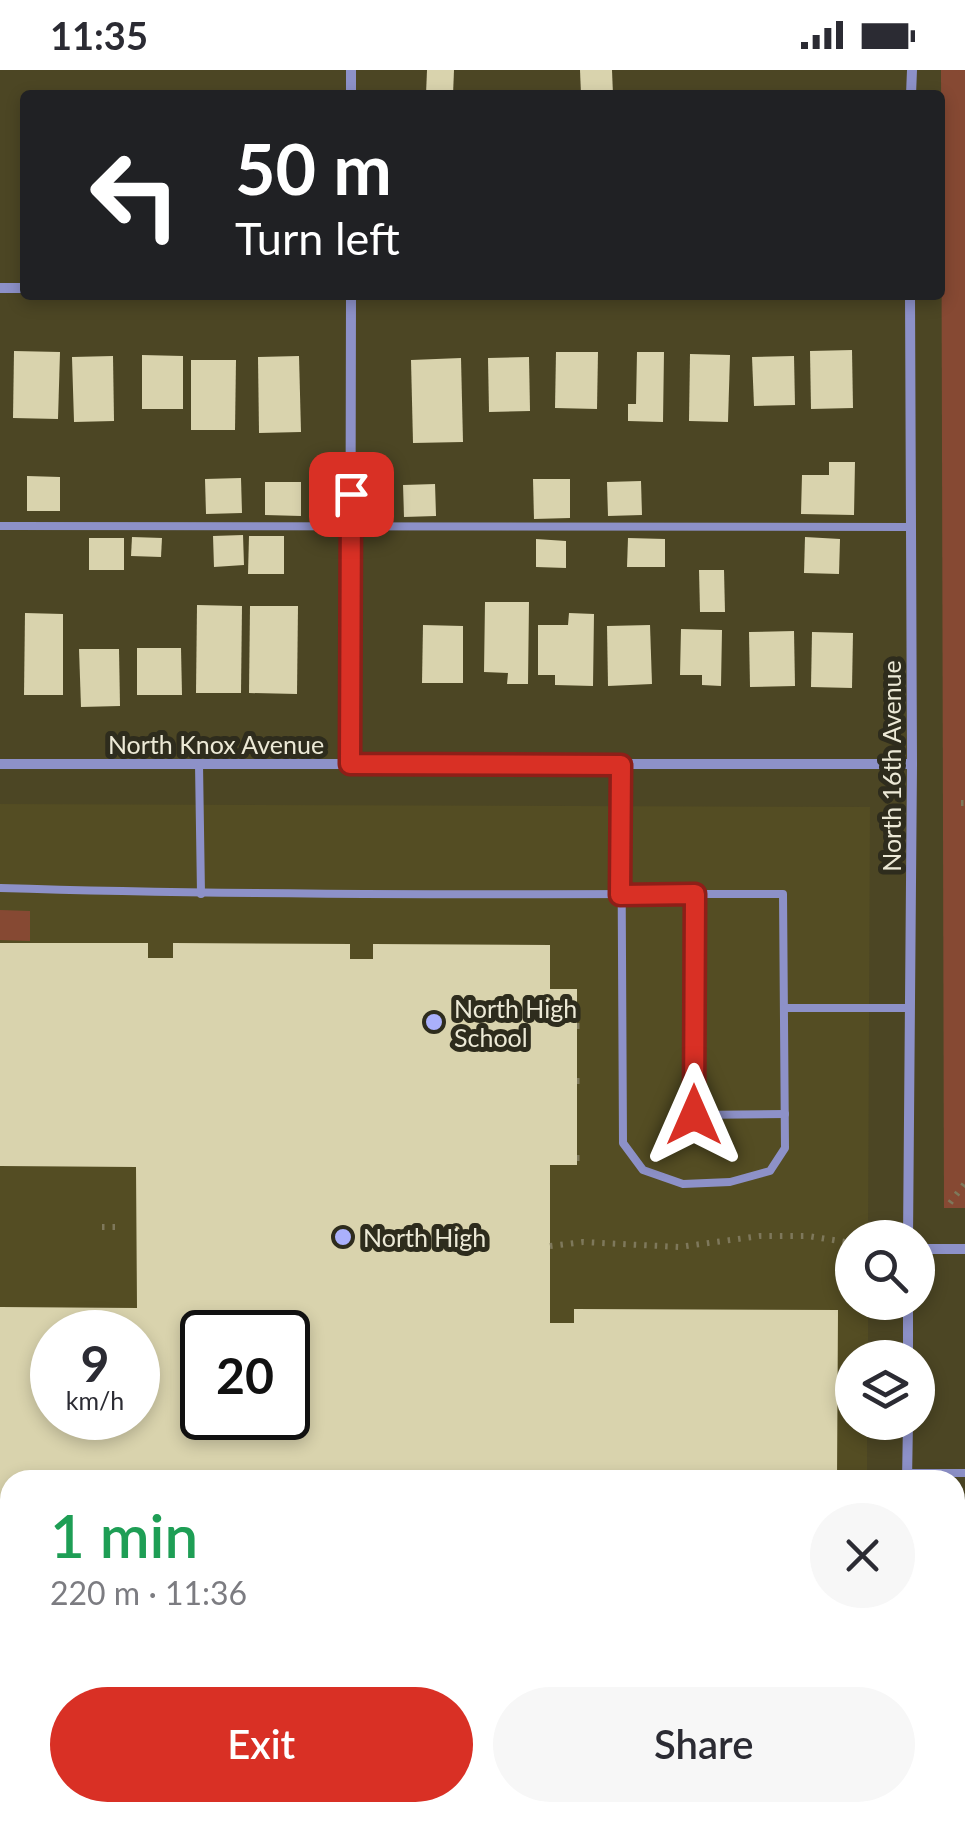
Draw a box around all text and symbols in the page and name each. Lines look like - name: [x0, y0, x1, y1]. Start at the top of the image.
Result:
- text: 11:35: [50, 12, 148, 58]
- text: 50 m: [235, 126, 392, 210]
- icon: left: [70, 130, 200, 260]
- text: Turn left: [235, 211, 400, 265]
- pin: [309, 452, 394, 537]
- icon: arrive: [324, 467, 379, 522]
- street label: North 16th Avenue: [876, 660, 906, 872]
- street label: North Knox Avenue: [108, 729, 324, 759]
- place label: North High School: [454, 993, 577, 1052]
- marker: North High School: [423, 1011, 445, 1033]
- position arrow: [642, 1063, 746, 1167]
- map controls: [835, 1220, 935, 1440]
- button: search: [835, 1220, 935, 1320]
- place label: North High: [363, 1222, 486, 1252]
- marker: North High: [332, 1226, 354, 1248]
- speed limit sign: 20: [180, 1310, 310, 1440]
- text: 9: [80, 1333, 110, 1393]
- button: layers: [835, 1340, 935, 1440]
- text: km/h: [66, 1385, 124, 1415]
- text: 1 min: [50, 1499, 198, 1571]
- button: close: [810, 1503, 915, 1608]
- text: 220 m · 11:36: [50, 1573, 247, 1612]
- button: Exit: [50, 1687, 473, 1802]
- button: Share: [493, 1687, 915, 1802]

